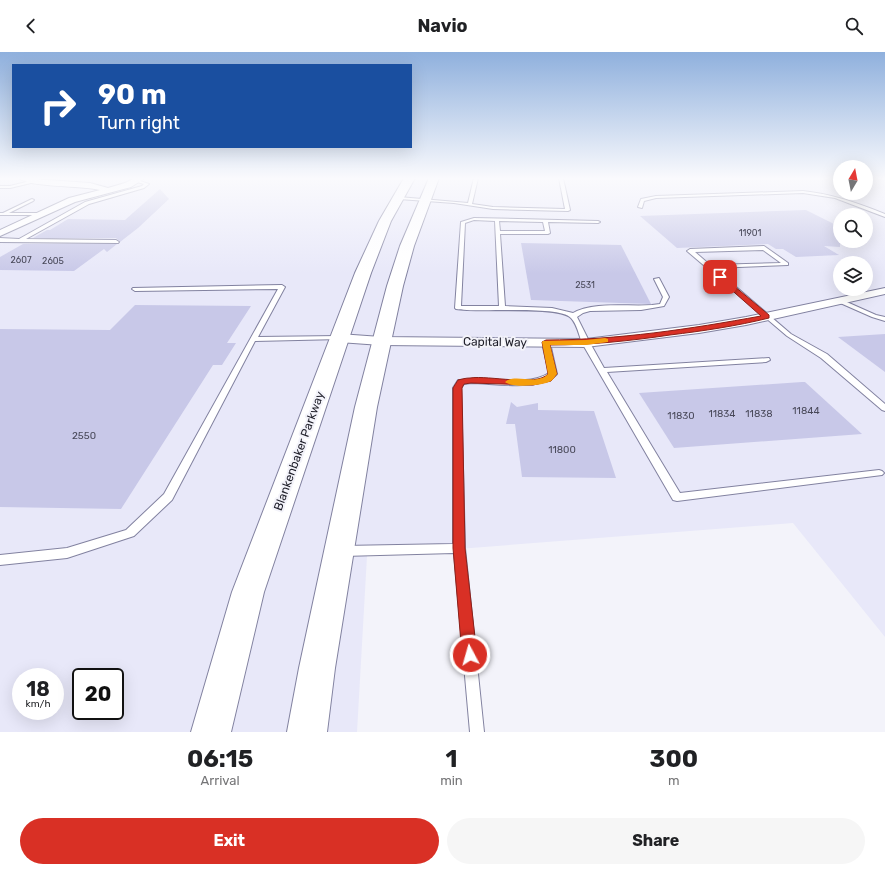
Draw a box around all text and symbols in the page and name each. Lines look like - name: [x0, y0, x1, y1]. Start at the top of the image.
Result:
- icon: back: [20, 15, 42, 37]
- text: Navio: [417, 15, 468, 37]
- icon: search: [843, 15, 865, 37]
- text: 90 m: [98, 78, 167, 111]
- icon: right: [32, 80, 84, 132]
- text: Turn right: [98, 112, 180, 134]
- north arrow: [833, 160, 873, 200]
- map controls: [833, 160, 873, 296]
- button: search: [833, 208, 873, 248]
- house number: 11901: [739, 228, 761, 238]
- house number: 2607: [10, 255, 32, 265]
- house number: 2605: [42, 256, 64, 266]
- button: layers: [833, 256, 873, 296]
- pin: [703, 260, 737, 294]
- icon: arrive: [709, 266, 731, 288]
- house number: 2531: [575, 280, 595, 290]
- street label: Capital Way: [463, 334, 528, 350]
- street label: Blankenbaker Parkway: [271, 389, 327, 513]
- house number: 11844: [792, 405, 820, 417]
- house number: 11834: [708, 408, 736, 420]
- house number: 11838: [745, 408, 773, 420]
- house number: 11830: [667, 410, 695, 422]
- house number: 2550: [72, 430, 96, 442]
- house number: 11800: [548, 444, 576, 456]
- position arrow: [449, 634, 491, 676]
- speed limit sign: 20: [72, 668, 124, 720]
- text: 18: [26, 677, 50, 701]
- text: km/h: [26, 698, 50, 710]
- text: 06:15: [187, 745, 253, 773]
- text: 1: [445, 745, 457, 773]
- text: 300: [650, 745, 698, 773]
- text: Arrival: [201, 773, 240, 788]
- text: min: [440, 773, 463, 788]
- text: m: [668, 773, 680, 788]
- button: Exit: [20, 818, 439, 864]
- button: Share: [447, 818, 865, 864]

